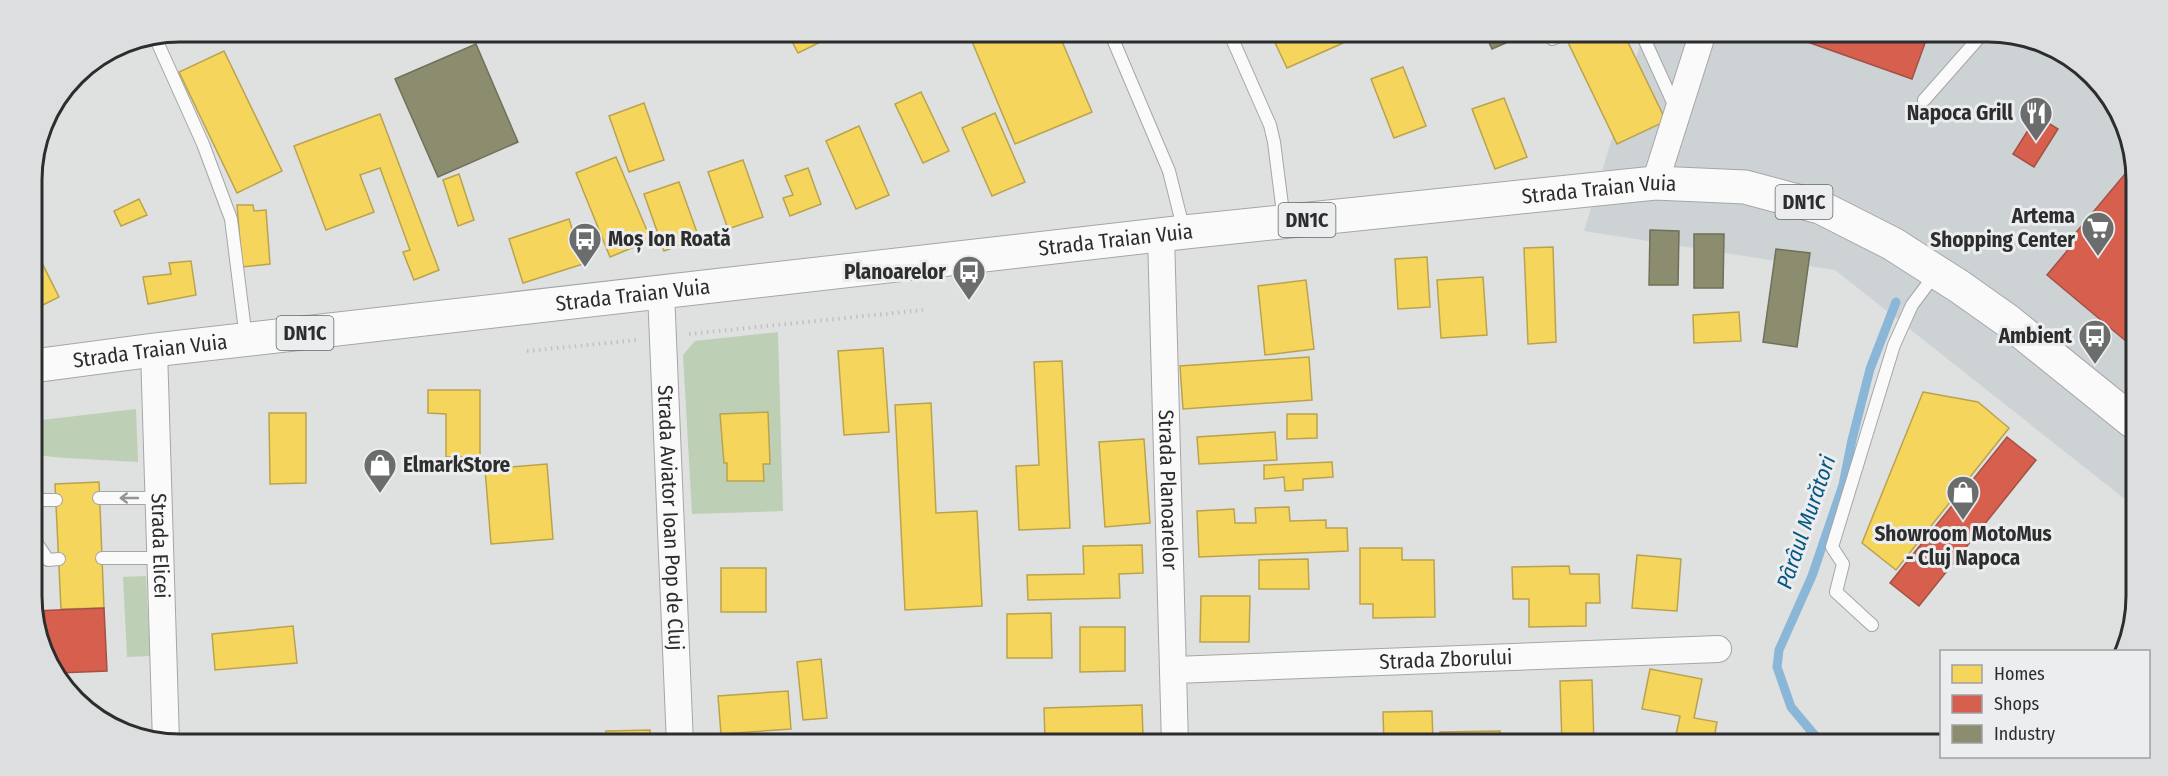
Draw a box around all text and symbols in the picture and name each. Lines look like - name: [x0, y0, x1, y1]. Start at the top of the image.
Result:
- restaurant icon: Napoca Grill: [2018, 95, 2054, 142]
- place label: Napoca Grill: [1907, 100, 2013, 126]
- street label: Strada Traian Vuia: [1520, 170, 1677, 210]
- road number: DN1C: [1776, 185, 1832, 219]
- road number: DN1C: [1278, 203, 1336, 237]
- place label: Artema Shopping Center: [1930, 203, 2075, 253]
- supermarket icon: Artema Shopping Center: [2080, 210, 2116, 257]
- street label: Strada Traian Vuia: [1037, 218, 1194, 262]
- bus stop icon: Moș Ion Roată: [567, 221, 603, 268]
- place label: Moș Ion Roată: [608, 226, 731, 253]
- bus stop icon: Planoarelor: [951, 254, 987, 301]
- place label: Planoarelor: [844, 259, 946, 285]
- street label: Strada Traian Vuia: [554, 273, 711, 317]
- road number: DN1C: [276, 316, 334, 350]
- bus stop icon: Ambient: [2077, 318, 2113, 365]
- place label: Ambient: [1998, 323, 2073, 349]
- street label: Strada Traian Vuia: [71, 329, 229, 374]
- street label: Strada Aviator Ioan Pop de Cluj: [652, 384, 689, 651]
- street label: Strada Planoarelor: [1153, 409, 1183, 571]
- shop icon: ElmarkStore: [362, 447, 398, 494]
- water label: Pârâul Murători: [1771, 451, 1842, 592]
- place label: ElmarkStore: [403, 452, 511, 478]
- shop icon: Showroom MotoMus - Cluj Napoca: [1945, 474, 1981, 521]
- one-way arrow: [119, 492, 139, 504]
- street label: Strada Elicei: [145, 493, 175, 599]
- place label: Showroom MotoMus - Cluj Napoca: [1874, 521, 2052, 571]
- street label: Strada Zborului: [1379, 644, 1513, 675]
- legend: [1940, 650, 2150, 758]
- text: Homes: [1994, 663, 2045, 685]
- text: Shops: [1994, 693, 2039, 715]
- text: Industry: [1994, 723, 2055, 745]

